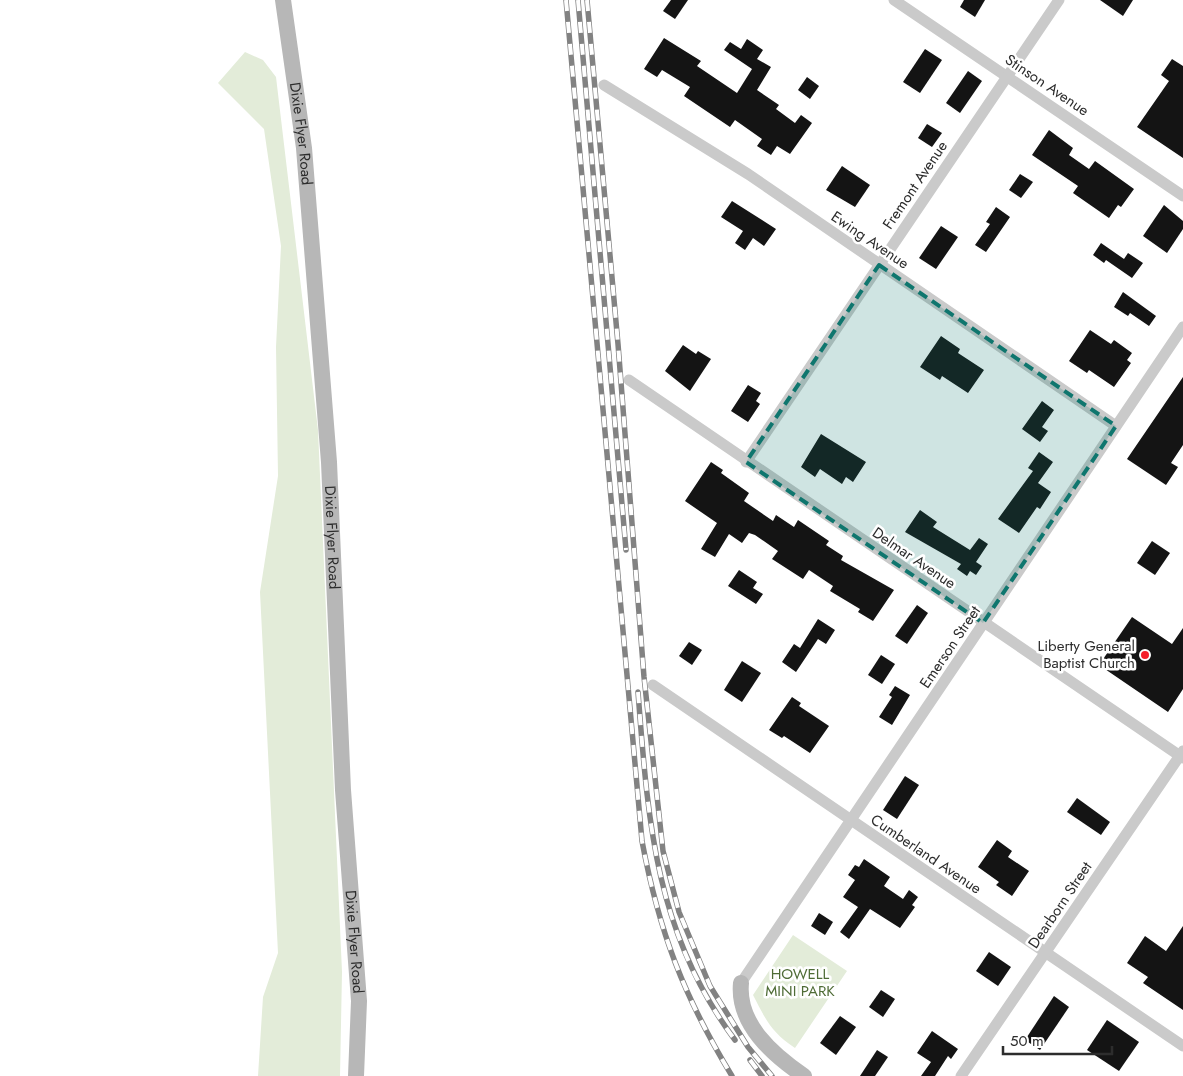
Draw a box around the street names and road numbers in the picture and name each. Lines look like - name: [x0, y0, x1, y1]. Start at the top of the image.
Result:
- street label: Stinson Avenue: [1001, 49, 1094, 121]
- street label: Dixie Flyer Road: [284, 81, 318, 186]
- street label: Fremont Avenue: [877, 136, 953, 234]
- street label: Ewing Avenue: [827, 206, 914, 274]
- street label: Dixie Flyer Road: [319, 485, 345, 590]
- street label: Delmar Avenue: [868, 522, 960, 594]
- street label: Emerson Street: [914, 601, 986, 693]
- street label: Cumberland Avenue: [866, 809, 986, 900]
- street label: Dearborn Street: [1023, 857, 1097, 953]
- street label: Dixie Flyer Road: [340, 889, 369, 994]

